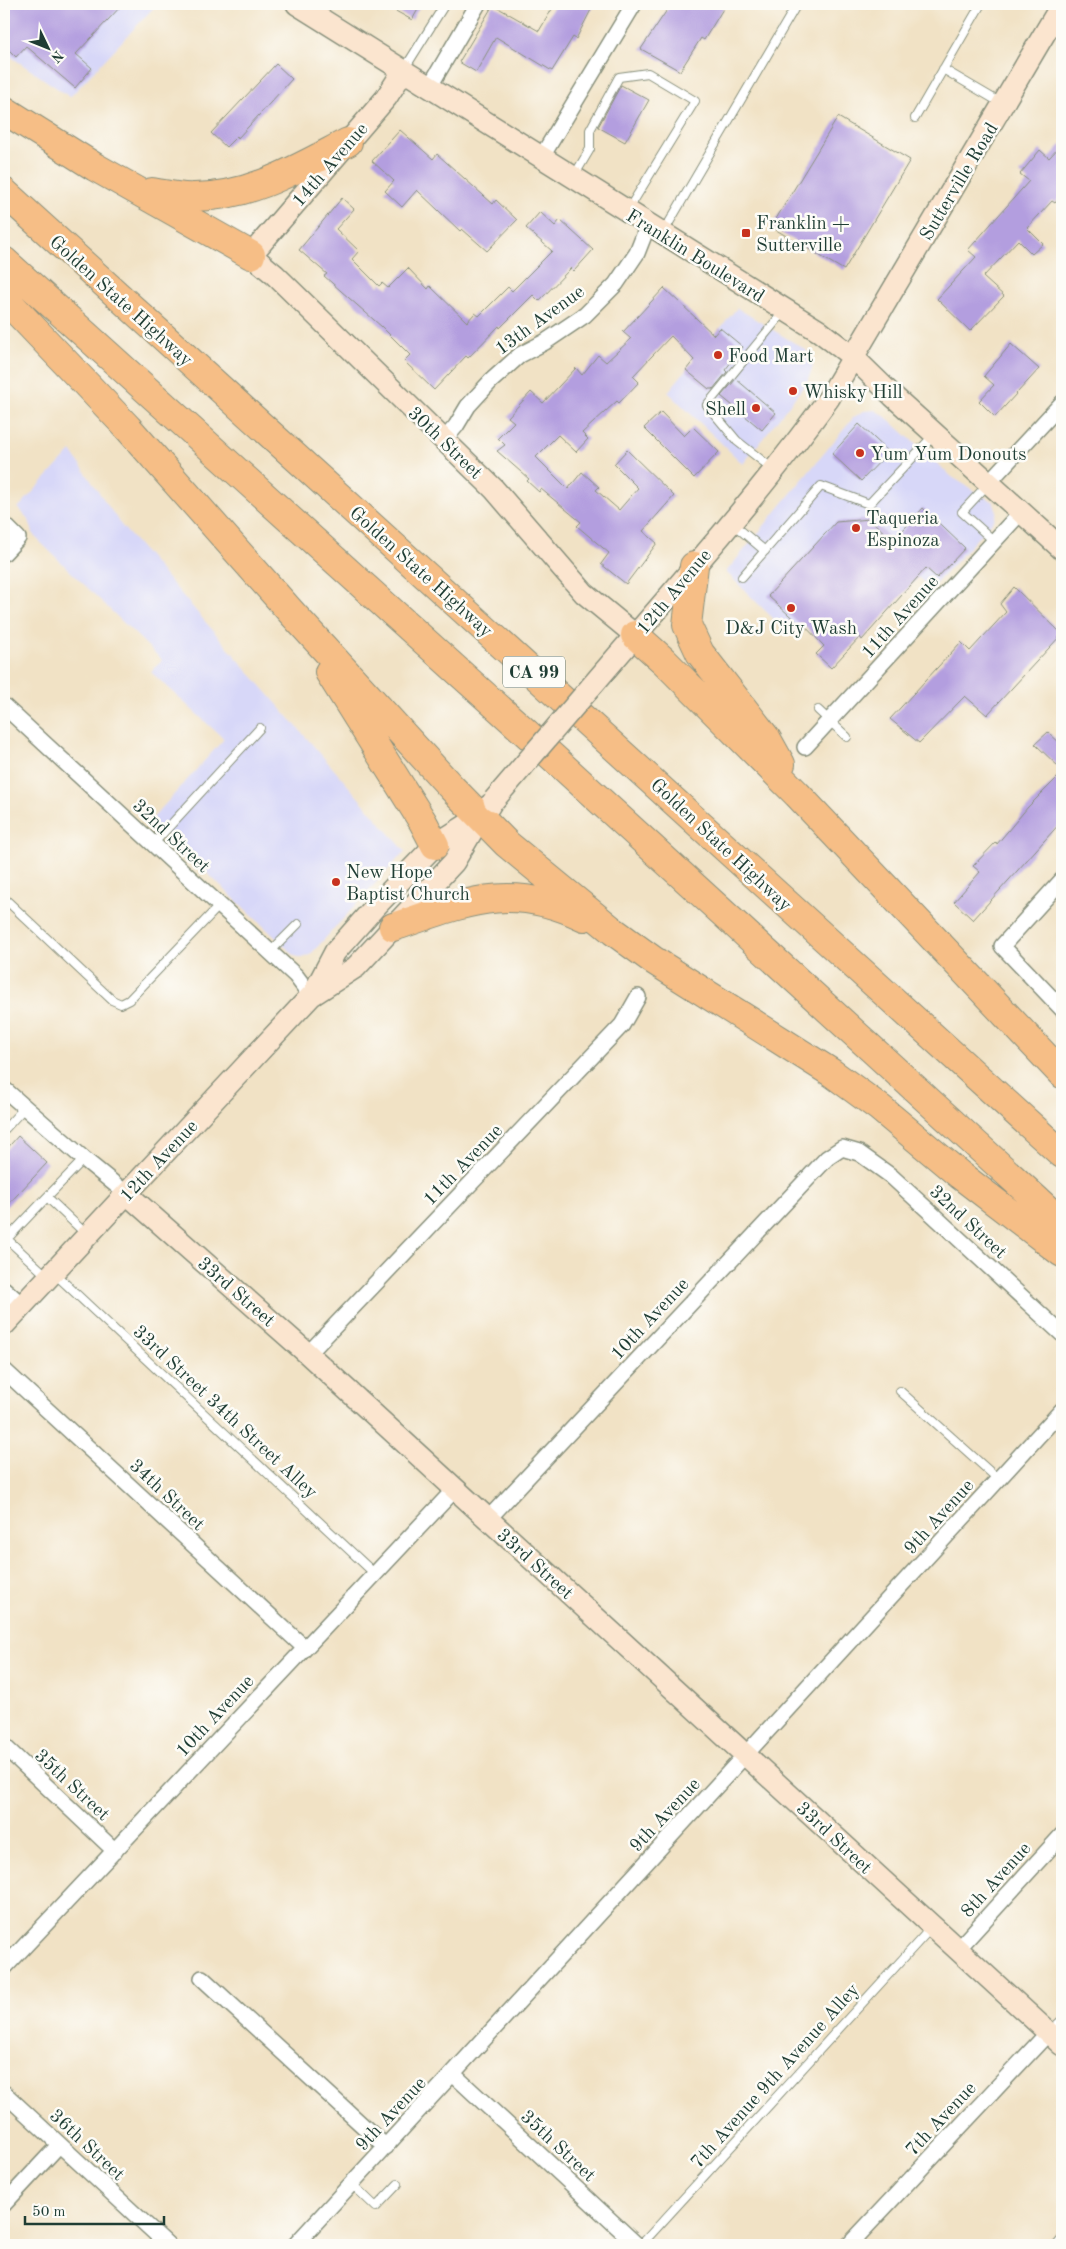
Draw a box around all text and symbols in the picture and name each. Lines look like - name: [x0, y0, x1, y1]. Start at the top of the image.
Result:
- north arrow: [22, 22, 72, 72]
- text: N: [48, 47, 66, 65]
- street label: 14th Avenue: [289, 120, 372, 211]
- street label: Sutterville Road: [918, 120, 1003, 244]
- street label: Franklin Boulevard: [622, 207, 767, 307]
- place label: Franklin + Sutterville: [756, 215, 850, 256]
- marker: Franklin + Sutterville: [740, 227, 752, 239]
- street label: Golden State Highway: [45, 233, 195, 371]
- street label: 13th Avenue: [493, 283, 588, 359]
- place label: Food Mart: [728, 348, 813, 367]
- marker: Food Mart: [712, 349, 724, 361]
- place label: Whisky Hill: [803, 384, 903, 403]
- marker: Whisky Hill: [787, 385, 799, 397]
- place label: Shell: [705, 401, 746, 420]
- marker: Shell: [750, 402, 762, 414]
- street label: 30th Street: [404, 404, 485, 484]
- place label: Yum Yum Donouts: [870, 446, 1027, 465]
- marker: Yum Yum Donouts: [854, 447, 866, 459]
- street label: Golden State Highway: [345, 504, 495, 642]
- place label: Taqueria Espinoza: [866, 510, 940, 551]
- marker: Taqueria Espinoza: [850, 522, 862, 534]
- street label: 12th Avenue: [634, 546, 716, 639]
- street label: 11th Avenue: [859, 572, 943, 663]
- marker: D&J City Wash: [785, 602, 797, 614]
- place label: D&J City Wash: [725, 620, 857, 639]
- road number: CA 99: [503, 656, 565, 688]
- street label: Golden State Highway: [646, 776, 794, 916]
- street label: 32nd Street: [128, 796, 213, 877]
- place label: New Hope Baptist Church: [346, 864, 470, 905]
- marker: New Hope Baptist Church: [330, 876, 342, 888]
- street label: 12th Avenue: [117, 1117, 202, 1206]
- street label: 11th Avenue: [421, 1121, 507, 1210]
- street label: 32nd Street: [925, 1182, 1010, 1263]
- street label: 33rd Street: [193, 1254, 278, 1331]
- street label: 10th Avenue: [608, 1275, 693, 1364]
- street label: 33rd Street 34th Street Alley: [129, 1319, 323, 1503]
- street label: 34th Street: [126, 1453, 210, 1535]
- street label: 9th Avenue: [901, 1477, 978, 1559]
- street label: 33rd Street: [493, 1526, 576, 1604]
- street label: 10th Avenue: [173, 1672, 258, 1761]
- street label: 35th Street: [30, 1747, 112, 1825]
- street label: 9th Avenue: [627, 1775, 705, 1856]
- street label: 33rd Street: [792, 1799, 875, 1878]
- street label: 8th Avenue: [958, 1840, 1035, 1922]
- street label: 7th Avenue 9th Avenue Alley: [688, 1981, 864, 2173]
- street label: 9th Avenue: [353, 2074, 431, 2155]
- street label: 7th Avenue: [903, 2079, 981, 2160]
- street label: 36th Street: [45, 2107, 127, 2185]
- street label: 35th Street: [516, 2108, 598, 2186]
- scale bar: [25, 2194, 164, 2226]
- text: 50 m: [32, 2205, 66, 2220]

